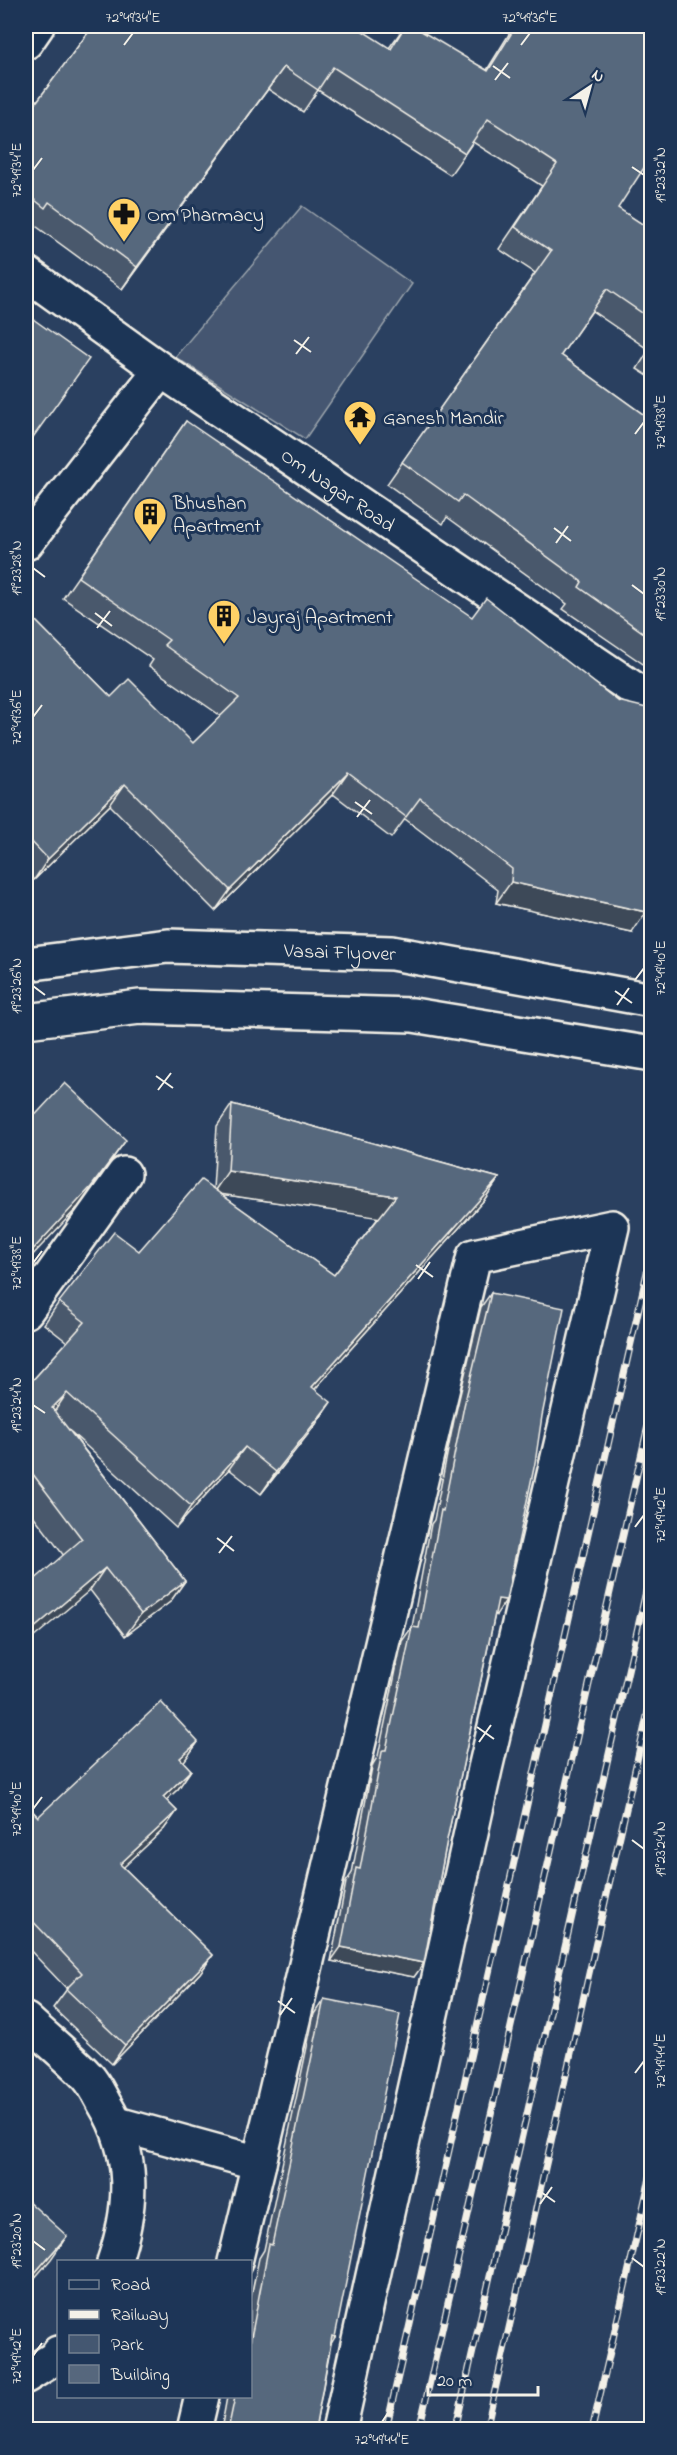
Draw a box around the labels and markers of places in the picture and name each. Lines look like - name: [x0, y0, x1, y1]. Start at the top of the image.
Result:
- pharmacy icon: Om Pharmacy: [106, 196, 142, 243]
- place label: Om Pharmacy: [147, 202, 264, 231]
- temple icon: Ganesh Mandir: [342, 399, 378, 446]
- place label: Ganesh Mandir: [383, 405, 504, 434]
- place label: Bhushan Apartment: [172, 490, 261, 542]
- building icon: Bhushan Apartment: [132, 496, 168, 543]
- building icon: Jayraj Apartment: [206, 598, 242, 645]
- place label: Jayraj Apartment: [247, 604, 393, 633]

